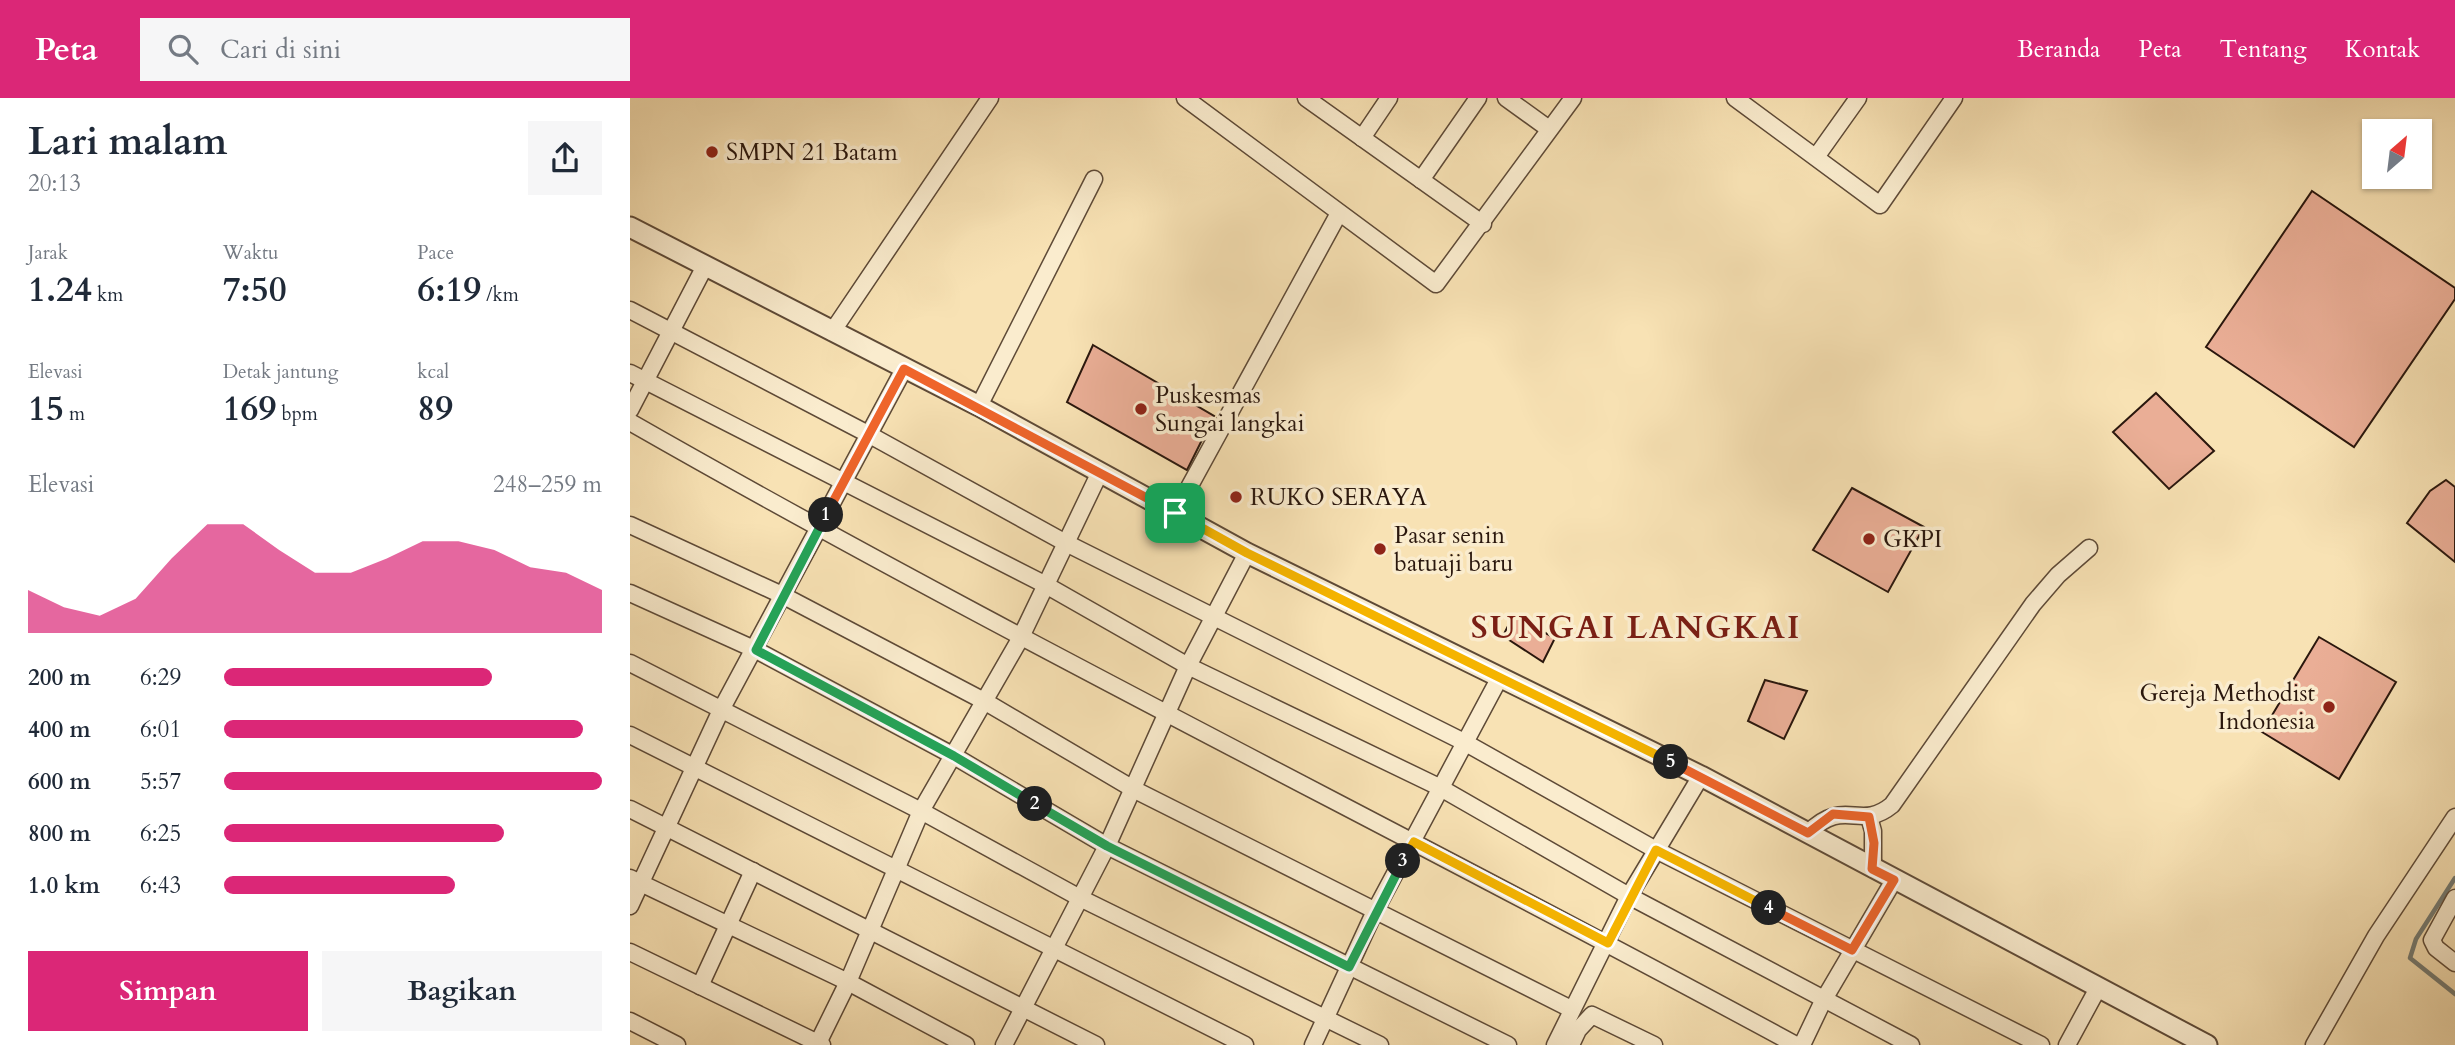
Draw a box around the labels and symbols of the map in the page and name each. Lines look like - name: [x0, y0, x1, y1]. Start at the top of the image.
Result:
- north arrow: [2362, 119, 2432, 189]
- place label: SMPN 21 Batam: [726, 136, 898, 169]
- marker: SMPN 21 Batam: [704, 144, 720, 160]
- place label: Puskesmas Sungai langkai: [1155, 379, 1305, 440]
- marker: Puskesmas Sungai langkai: [1133, 401, 1149, 417]
- place label: RUKO SERAYA: [1250, 481, 1428, 514]
- pin: [1145, 483, 1205, 543]
- marker: RUKO SERAYA: [1228, 489, 1244, 505]
- pin: 1: [808, 498, 844, 532]
- place label: Pasar senin batuaji baru: [1394, 519, 1514, 580]
- place label: GKPI: [1883, 523, 1942, 556]
- marker: GKPI: [1861, 531, 1877, 547]
- marker: Pasar senin batuaji baru: [1372, 541, 1388, 557]
- district label: SUNGAI LANGKAI: [1471, 606, 1801, 650]
- place label: Gereja Methodist Indonesia: [2140, 677, 2316, 738]
- marker: Gereja Methodist Indonesia: [2321, 699, 2337, 715]
- pin: 5: [1654, 744, 1688, 780]
- pin: 2: [1018, 786, 1052, 822]
- pin: 3: [1386, 844, 1420, 878]
- pin: 4: [1752, 890, 1786, 926]

